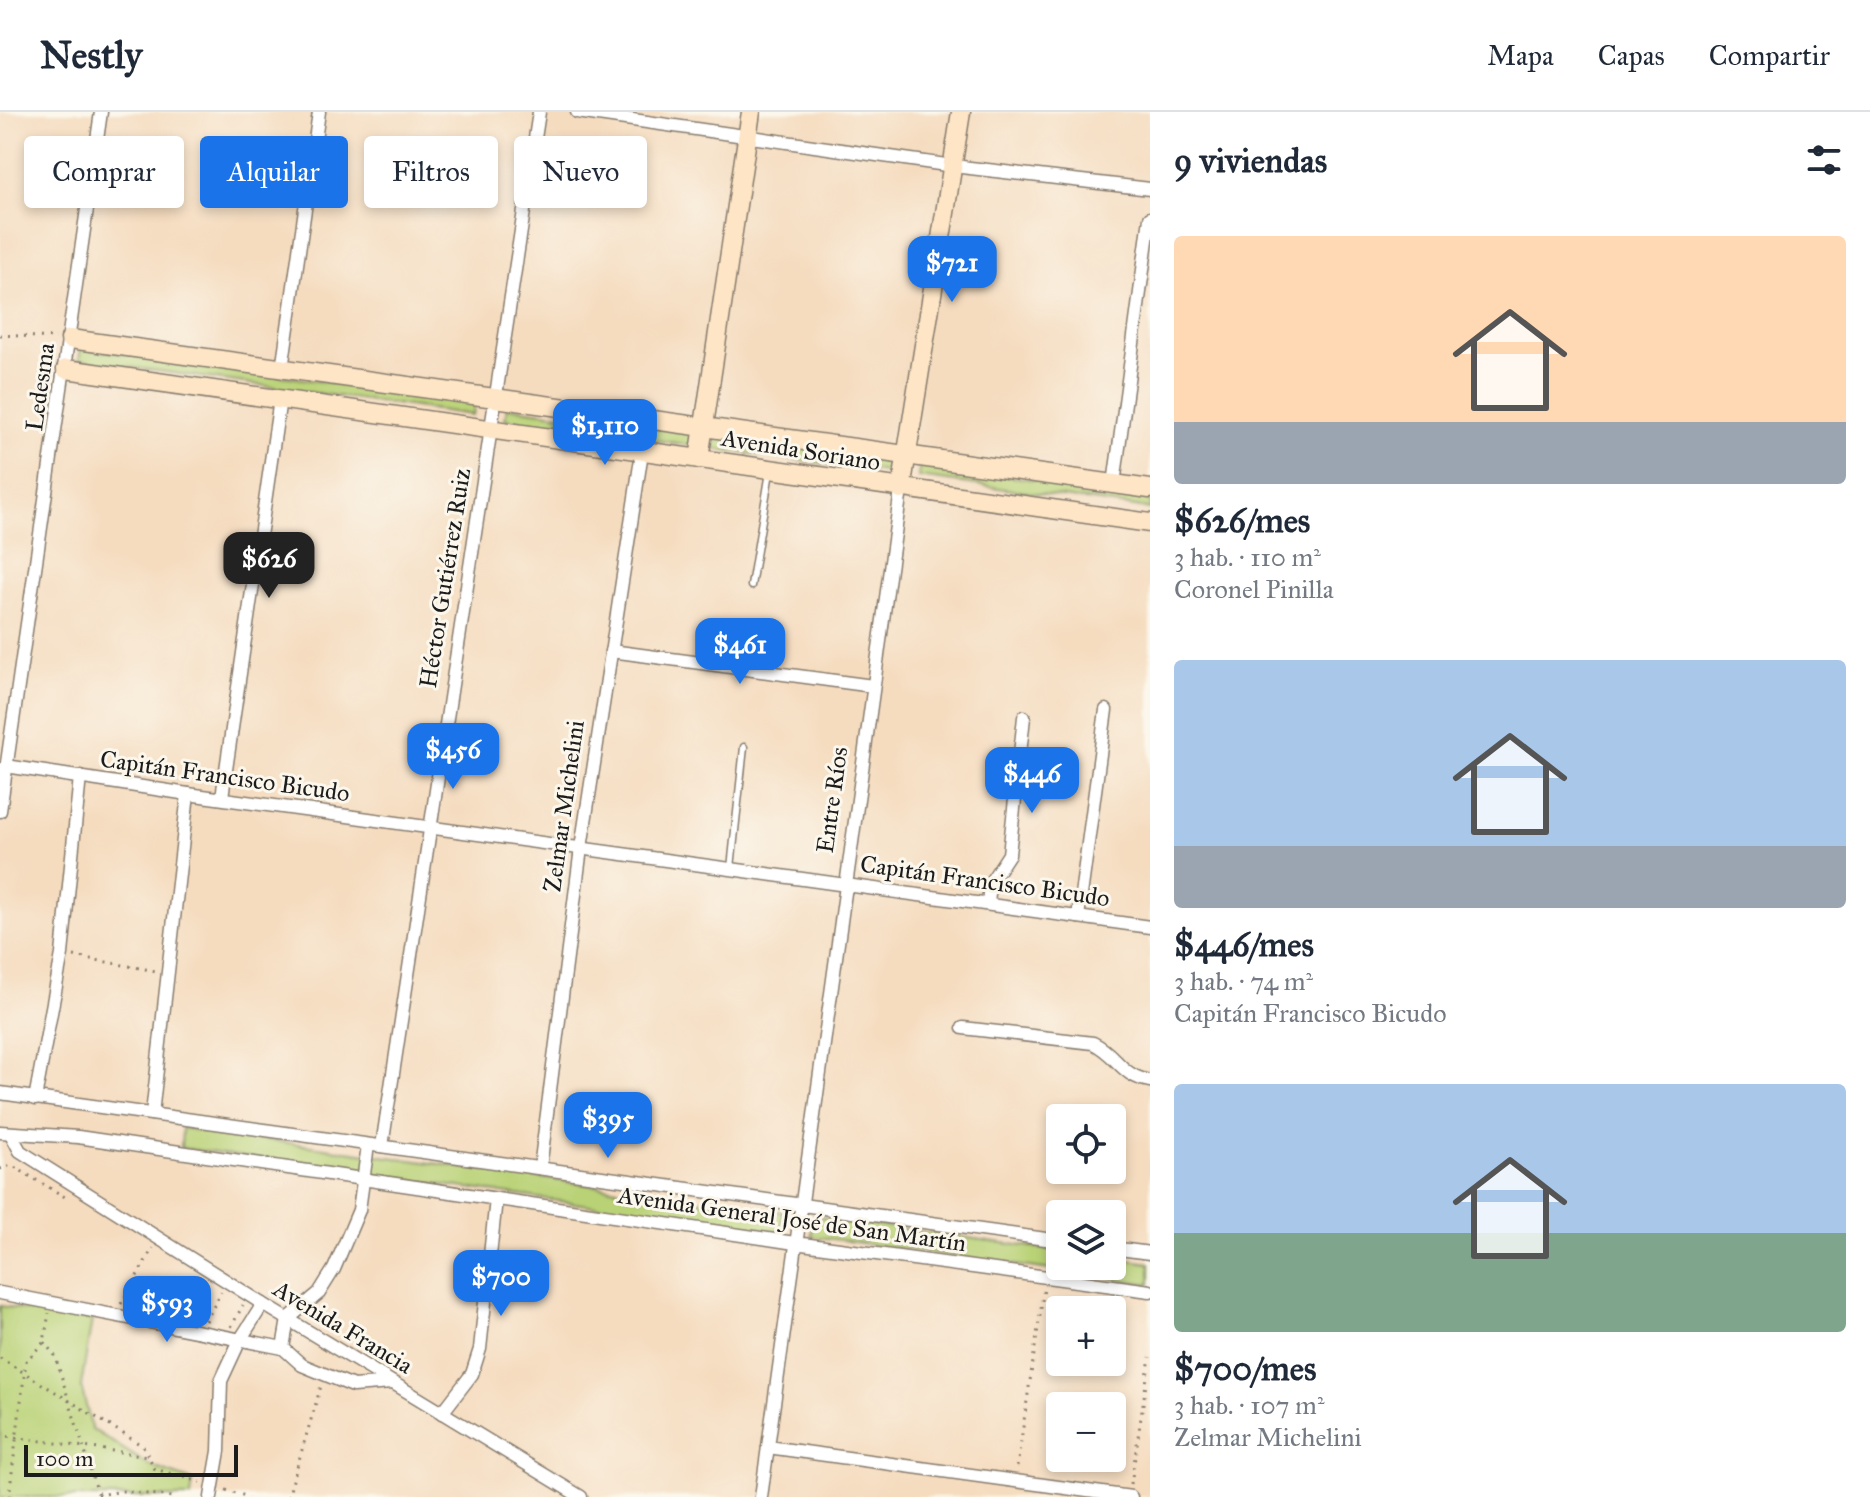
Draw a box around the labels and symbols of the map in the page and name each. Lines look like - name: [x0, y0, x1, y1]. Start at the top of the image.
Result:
- pin: $721: [905, 236, 999, 304]
- street label: Ledesma: [19, 340, 61, 433]
- pin: $1,110: [540, 399, 670, 467]
- street label: Avenida Soriano: [719, 422, 882, 477]
- street label: Héctor Gutiérrez Ruiz: [413, 466, 477, 690]
- pin: $626: [222, 532, 316, 600]
- pin: $461: [693, 618, 787, 686]
- street label: Zelmar Michelini: [537, 718, 591, 894]
- pin: $456: [406, 723, 500, 791]
- street label: Capitán Francisco Bicudo: [98, 744, 352, 808]
- street label: Entre Ríos: [810, 745, 854, 855]
- pin: $446: [985, 747, 1079, 815]
- street label: Capitán Francisco Bicudo: [858, 849, 1112, 913]
- pin: $395: [561, 1092, 655, 1160]
- street label: Avenida General José de San Martín: [615, 1180, 968, 1258]
- pin: $700: [454, 1250, 548, 1318]
- street label: Avenida Francia: [267, 1273, 419, 1381]
- pin: $593: [120, 1276, 214, 1344]
- scale bar: [24, 1441, 238, 1477]

